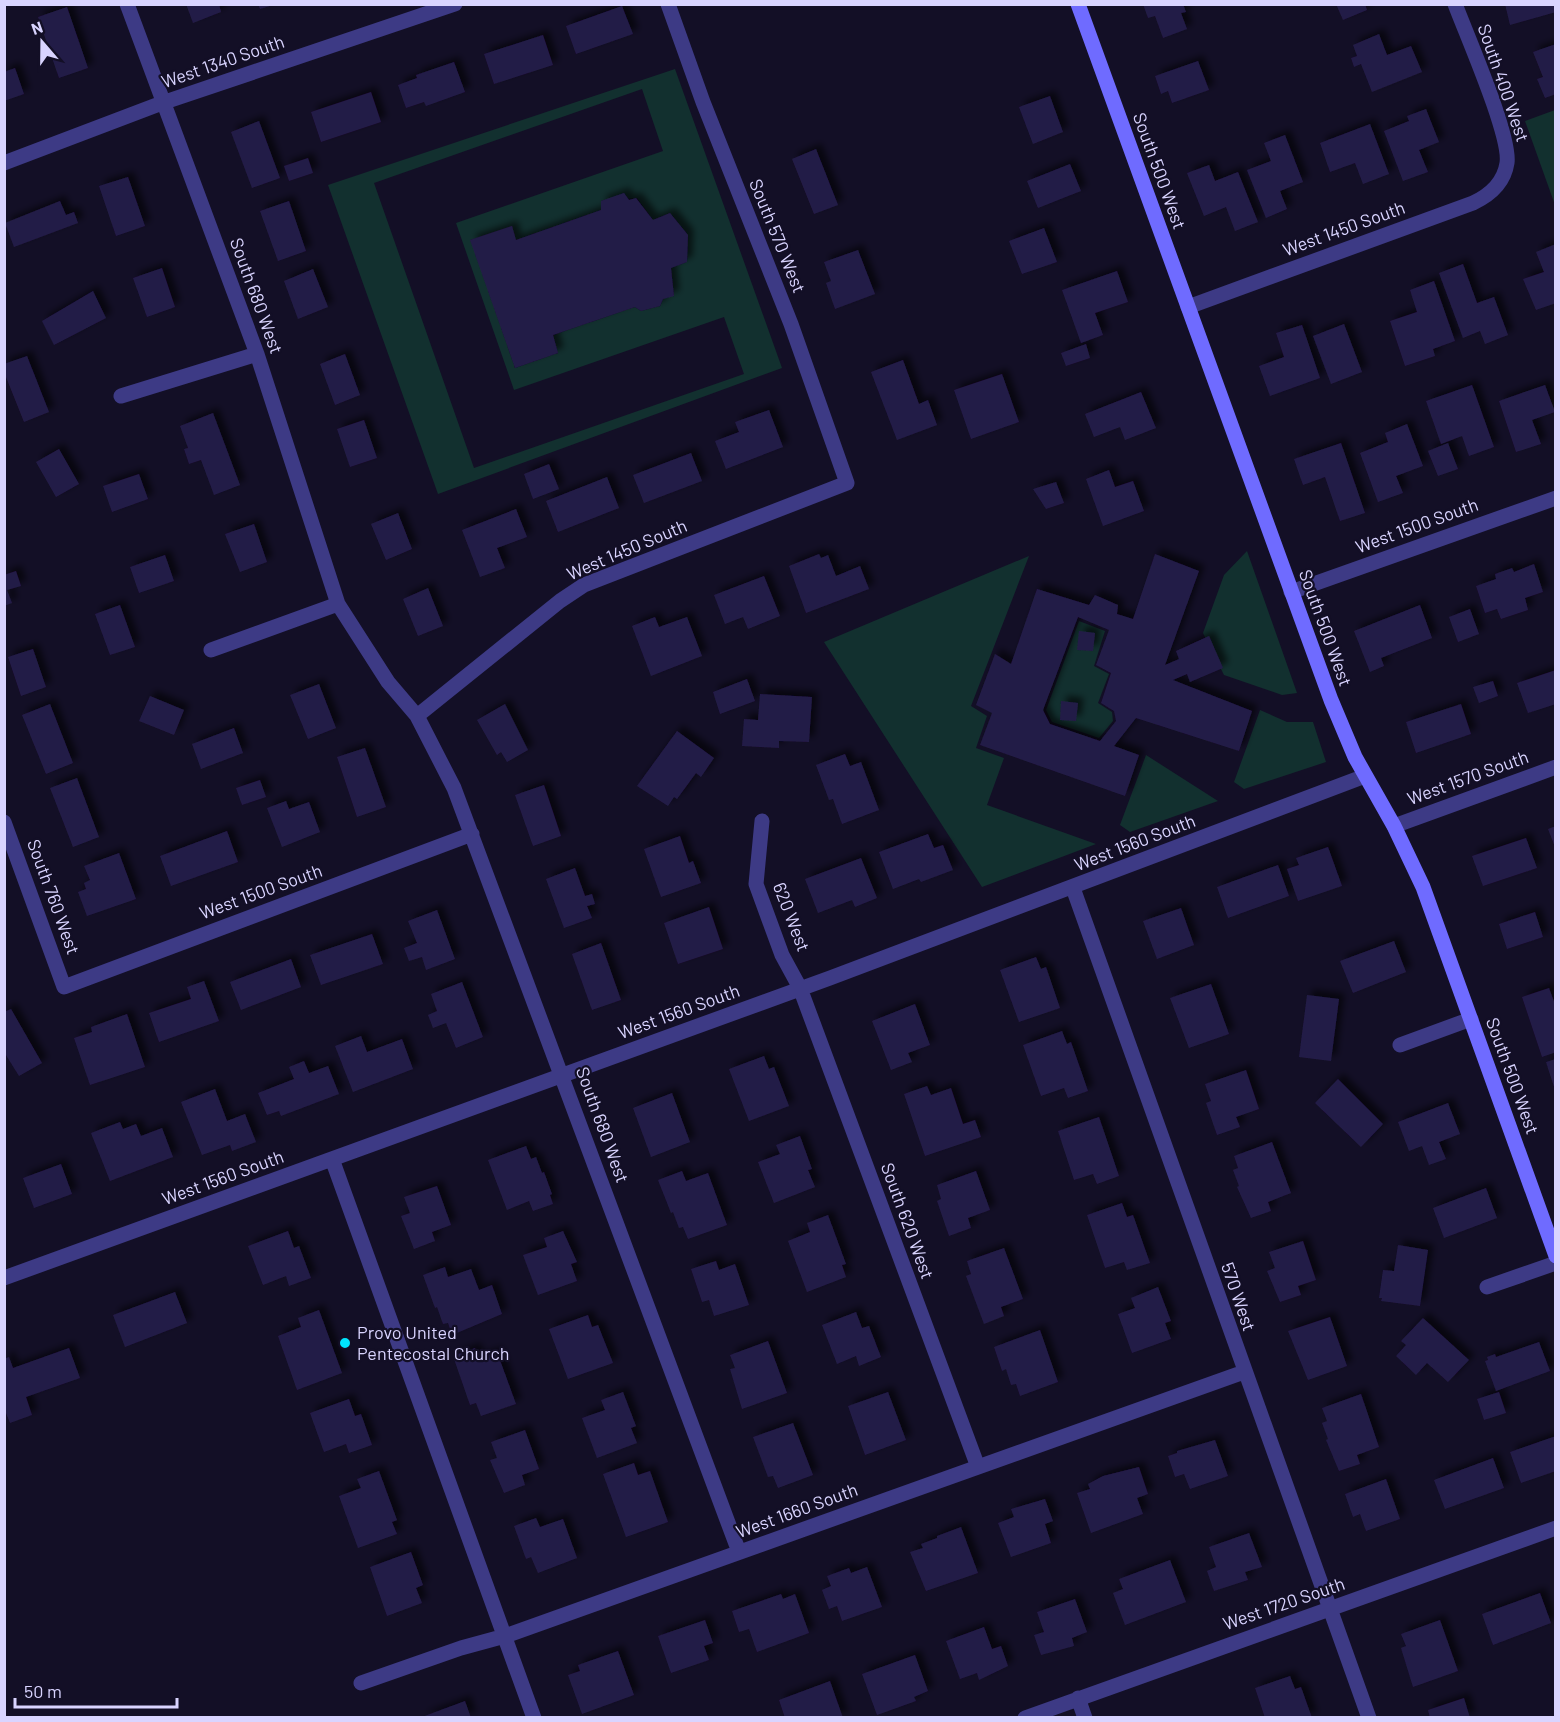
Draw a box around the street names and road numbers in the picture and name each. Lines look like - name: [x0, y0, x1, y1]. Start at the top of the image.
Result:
- street label: South 400 West: [1473, 21, 1534, 145]
- street label: West 1340 South: [158, 30, 287, 92]
- street label: South 500 West: [1129, 109, 1191, 232]
- street label: South 570 West: [745, 175, 811, 296]
- street label: West 1450 South: [1279, 196, 1408, 260]
- street label: South 680 West: [226, 235, 288, 357]
- street label: West 1500 South: [1352, 493, 1481, 557]
- street label: West 1450 South: [563, 514, 690, 584]
- street label: South 500 West: [1295, 566, 1357, 689]
- street label: West 1570 South: [1404, 745, 1531, 809]
- street label: West 1560 South: [1071, 809, 1198, 875]
- street label: South 760 West: [23, 836, 85, 957]
- street label: West 1500 South: [196, 859, 325, 923]
- street label: 620 West: [769, 879, 815, 954]
- street label: West 1560 South: [615, 979, 743, 1043]
- street label: South 500 West: [1482, 1014, 1544, 1137]
- street label: South 680 West: [572, 1064, 634, 1186]
- street label: West 1560 South: [159, 1145, 287, 1209]
- street label: South 620 West: [877, 1160, 939, 1282]
- street label: 570 West: [1217, 1259, 1261, 1334]
- street label: West 1660 South: [733, 1478, 861, 1542]
- street label: West 1720 South: [1220, 1572, 1348, 1634]

